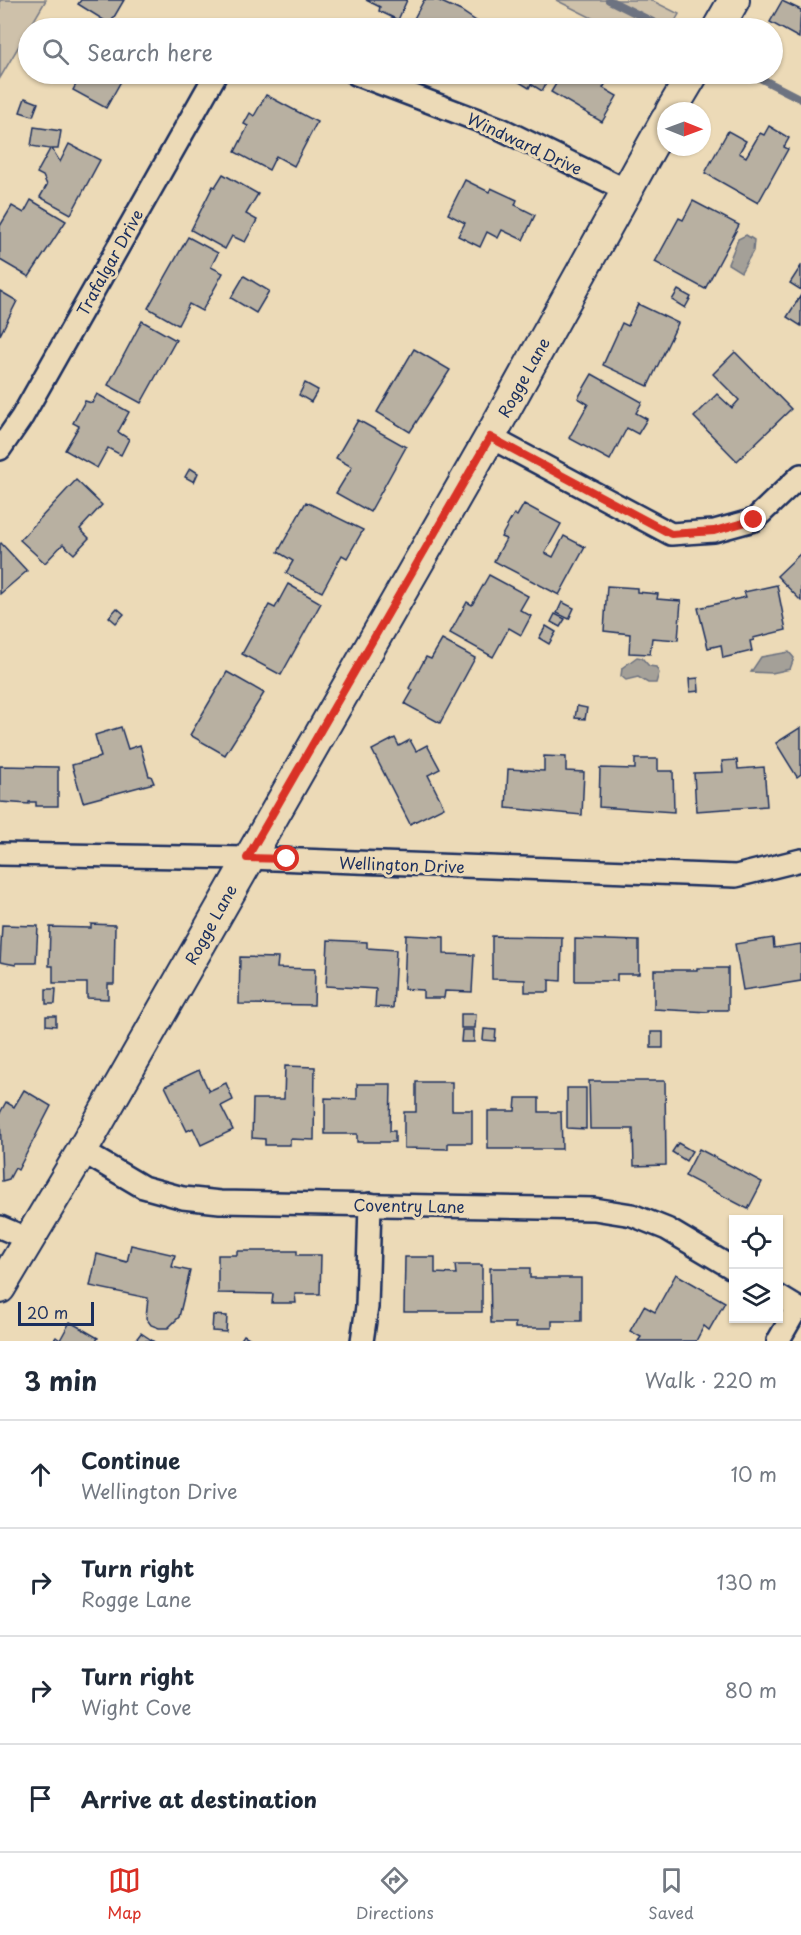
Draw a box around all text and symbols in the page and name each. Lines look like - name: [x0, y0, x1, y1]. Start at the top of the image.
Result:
- search box: [18, 18, 783, 84]
- icon: search: [39, 35, 72, 68]
- text: Search here: [87, 35, 213, 68]
- north arrow: [657, 102, 711, 156]
- street label: Windward Drive: [464, 106, 586, 180]
- street label: Trafalgar Drive: [70, 204, 148, 320]
- street label: Rogge Lane: [491, 332, 555, 422]
- route end: [740, 506, 766, 532]
- route start: [273, 845, 299, 871]
- street label: Wellington Drive: [339, 850, 465, 878]
- street label: Rogge Lane: [178, 879, 242, 969]
- street label: Coventry Lane: [353, 1192, 465, 1218]
- map controls: [729, 1215, 783, 1323]
- button: locate: [729, 1215, 783, 1269]
- button: layers: [729, 1269, 783, 1323]
- scale bar: [18, 1299, 94, 1326]
- text: 20 m: [27, 1300, 68, 1324]
- text: 3 min: [24, 1361, 97, 1400]
- text: Walk · 220 m: [645, 1365, 777, 1395]
- text: Continue: [81, 1443, 180, 1476]
- icon: ahead: [24, 1458, 57, 1491]
- text: 10 m: [730, 1459, 777, 1489]
- text: Wellington Drive: [81, 1476, 238, 1506]
- text: Turn right: [81, 1551, 194, 1584]
- icon: right: [24, 1566, 57, 1599]
- text: 130 m: [717, 1567, 777, 1597]
- text: Rogge Lane: [81, 1584, 192, 1614]
- text: Turn right: [81, 1659, 194, 1692]
- icon: right: [24, 1674, 57, 1707]
- text: 80 m: [725, 1675, 777, 1705]
- text: Wight Cove: [81, 1692, 192, 1722]
- icon: arrive: [24, 1782, 57, 1815]
- text: Arrive at destination: [81, 1782, 317, 1815]
- tab: Map: [107, 1864, 141, 1924]
- tab: Directions: [356, 1864, 434, 1924]
- tab: Saved: [648, 1864, 694, 1924]

